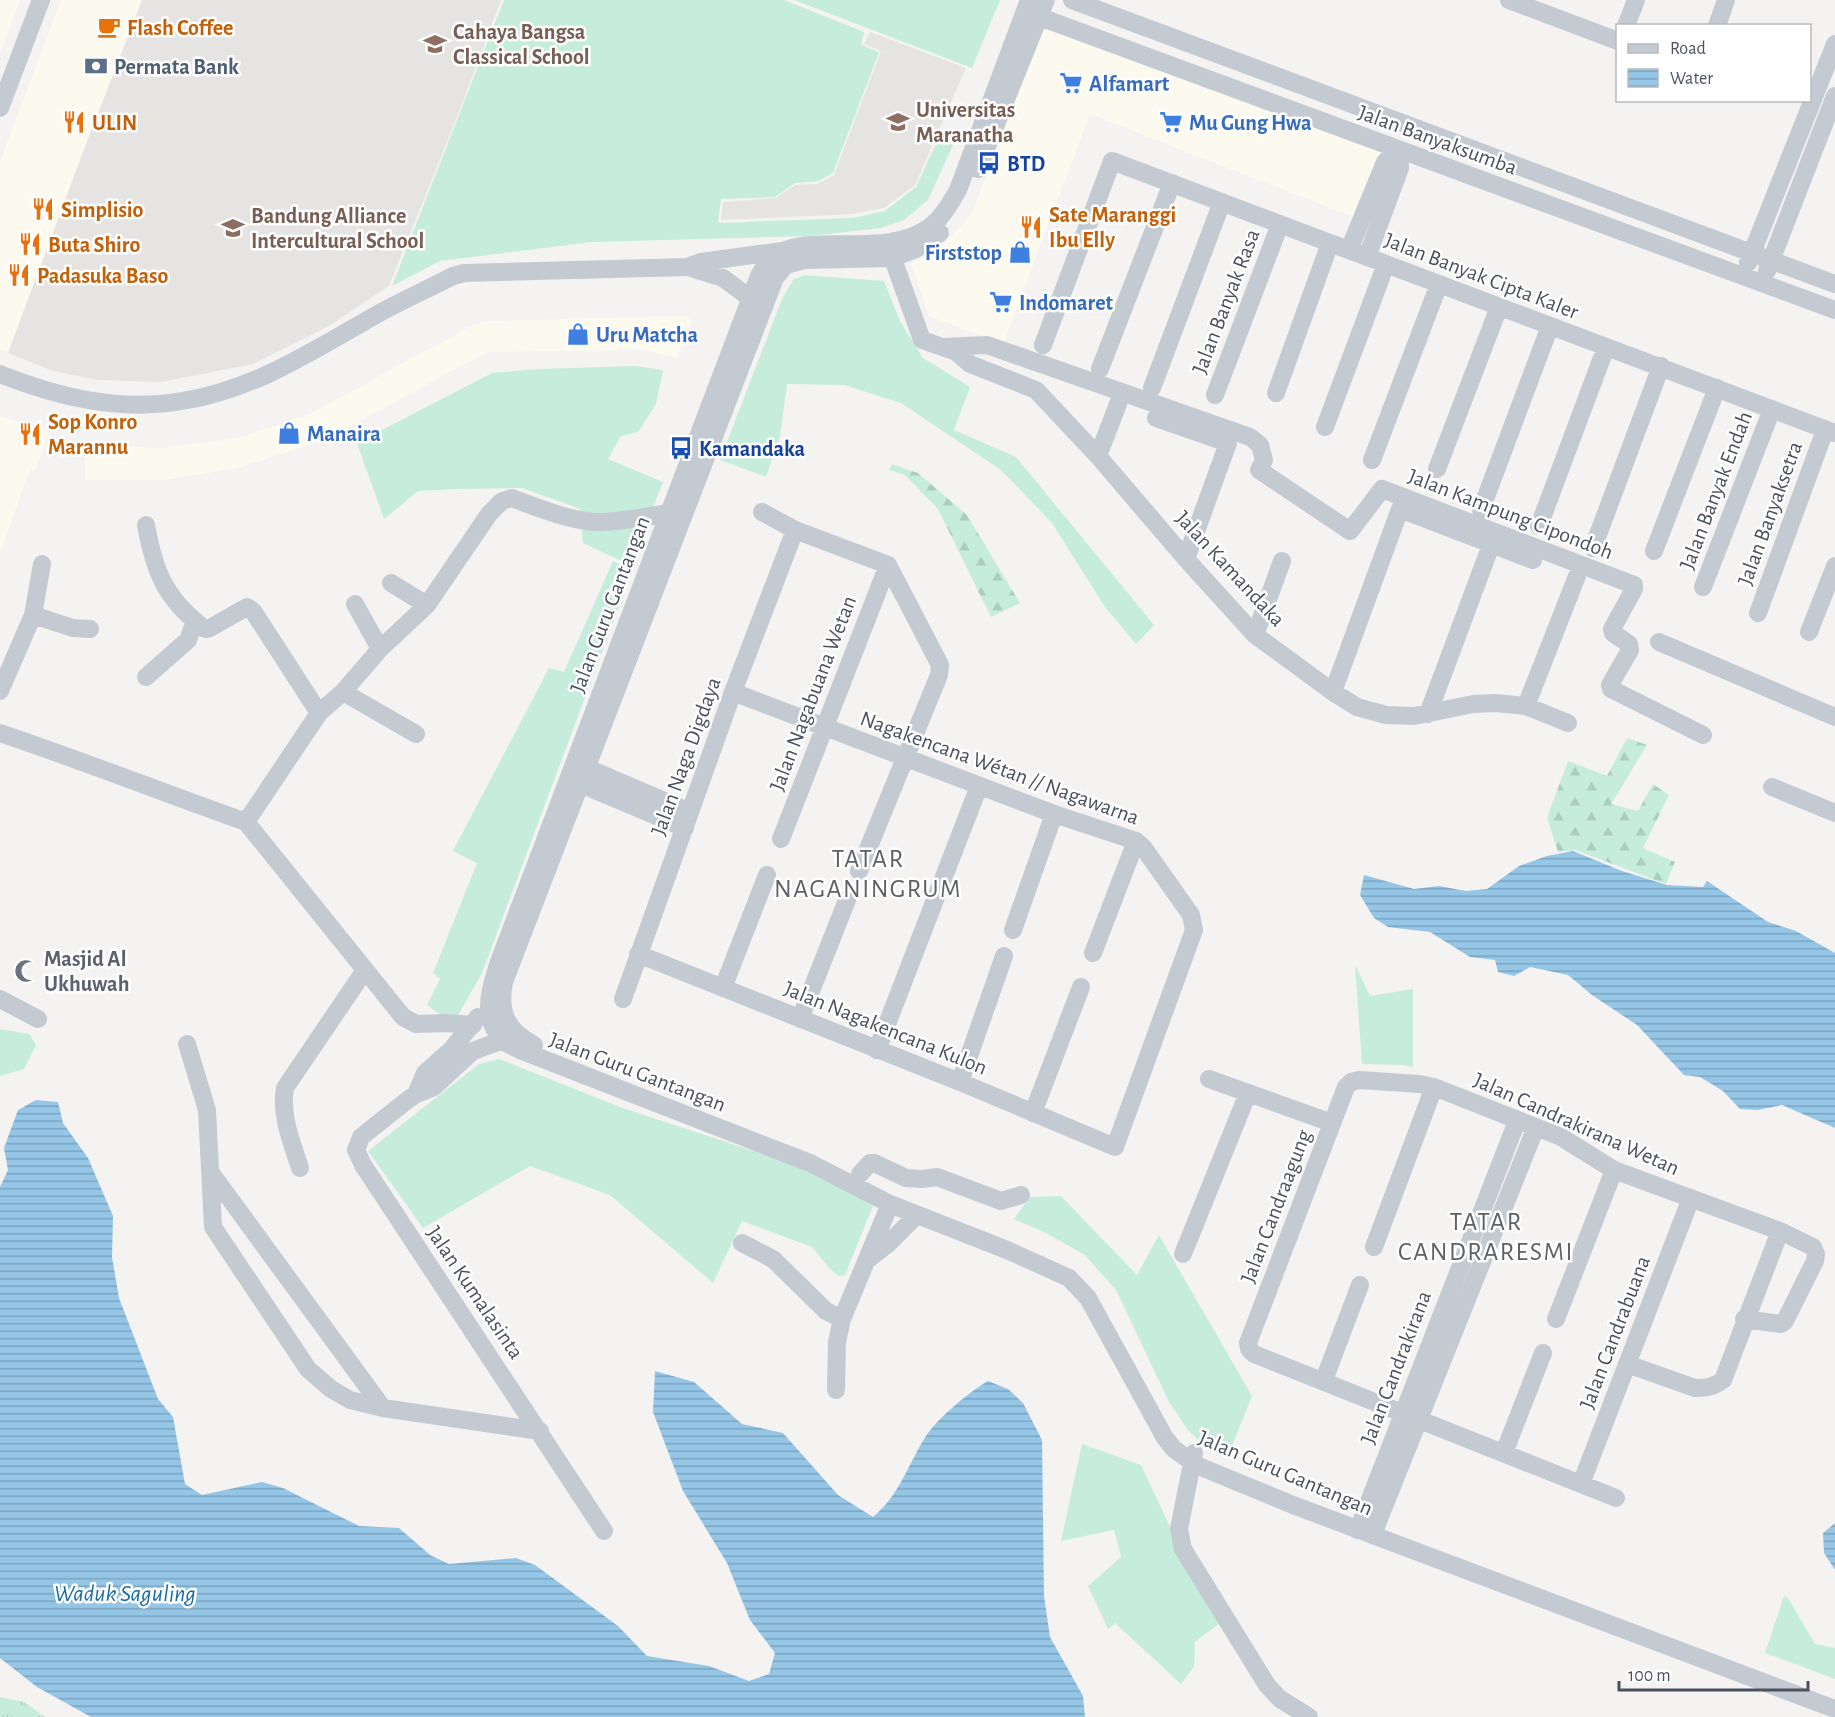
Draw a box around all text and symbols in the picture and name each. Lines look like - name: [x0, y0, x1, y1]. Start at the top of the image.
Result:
- cafe icon: Flash Coffee: [96, 14, 122, 40]
- place label: Flash Coffee: [127, 17, 233, 39]
- place label: Cahaya Bangsa Classical School: [453, 21, 590, 68]
- legend: [1616, 24, 1811, 102]
- school or university icon: Cahaya Bangsa Classical School: [422, 31, 448, 57]
- text: Road: [1670, 40, 1706, 58]
- bank icon: Permata Bank: [83, 53, 109, 79]
- place label: Permata Bank: [114, 56, 239, 78]
- supermarket icon: Alfamart: [1058, 70, 1084, 96]
- text: Water: [1670, 70, 1713, 88]
- place label: Alfamart: [1089, 73, 1170, 95]
- place label: Universitas Maranatha: [916, 99, 1015, 146]
- street label: Jalan Banyaksumba: [1355, 101, 1520, 179]
- restaurant icon: ULIN: [61, 109, 87, 135]
- school or university icon: Universitas Maranatha: [885, 109, 911, 135]
- supermarket icon: Mu Gung Hwa: [1158, 109, 1184, 135]
- place label: ULIN: [92, 112, 137, 134]
- place label: Mu Gung Hwa: [1189, 112, 1312, 134]
- bus stop icon: BTD: [976, 150, 1002, 176]
- place label: BTD: [1007, 153, 1045, 175]
- restaurant icon: Simplisio: [30, 196, 56, 222]
- place label: Simplisio: [61, 199, 144, 221]
- place label: Sate Maranggi Ibu Elly: [1049, 204, 1176, 252]
- place label: Bandung Alliance Intercultural School: [251, 205, 424, 252]
- restaurant icon: Sate Maranggi Ibu Elly: [1018, 214, 1044, 240]
- school or university icon: Bandung Alliance Intercultural School: [220, 215, 246, 241]
- street label: Jalan Banyak Rasa: [1188, 226, 1264, 377]
- street label: Jalan Banyak Cipta Kaler: [1382, 229, 1582, 323]
- restaurant icon: Buta Shiro: [17, 231, 43, 257]
- place label: Buta Shiro: [48, 234, 141, 256]
- shop icon: Firststop: [1007, 239, 1033, 265]
- place label: Firststop: [925, 242, 1002, 264]
- restaurant icon: Padasuka Baso: [6, 262, 32, 288]
- place label: Padasuka Baso: [37, 265, 169, 287]
- supermarket icon: Indomaret: [988, 289, 1014, 315]
- place label: Indomaret: [1019, 292, 1114, 314]
- shop icon: Uru Matcha: [565, 321, 591, 347]
- place label: Uru Matcha: [596, 324, 699, 346]
- street label: Jalan Banyak Endah: [1676, 408, 1756, 572]
- place label: Sop Konro Marannu: [48, 411, 137, 458]
- shop icon: Manaira: [276, 420, 302, 446]
- restaurant icon: Sop Konro Marannu: [17, 421, 43, 447]
- place label: Manaira: [307, 423, 381, 445]
- bus stop icon: Kamandaka: [668, 435, 694, 461]
- place label: Kamandaka: [699, 438, 806, 460]
- street label: Jalan Banyaksetra: [1734, 439, 1806, 588]
- street label: Jalan Kampung Cipondoh: [1405, 465, 1616, 563]
- street label: Jalan Kamandaka: [1171, 507, 1289, 631]
- street label: Jalan Guru Gantangan: [566, 513, 654, 696]
- street label: Jalan Nagabuana Wetan: [766, 593, 860, 794]
- street label: Jalan Naga Digdaya: [647, 674, 725, 838]
- street label: Nagakencana Wétan // Nagawarna: [857, 707, 1142, 829]
- district label: TATAR NAGANINGRUM: [774, 846, 962, 902]
- place label: Masjid Al Ukhuwah: [44, 948, 129, 995]
- mosque icon: Masjid Al Ukhuwah: [13, 958, 39, 984]
- street label: Jalan Nagakencana Kulon: [781, 977, 990, 1079]
- street label: Jalan Guru Gantangan: [546, 1028, 729, 1116]
- street label: Jalan Candrakirana Wetan: [1470, 1069, 1683, 1179]
- street label: Jalan Candraagung: [1237, 1127, 1315, 1286]
- district label: TATAR CANDRARESMI: [1398, 1209, 1574, 1265]
- street label: Jalan Kumalasinta: [423, 1222, 528, 1363]
- street label: Jalan Candrabuana: [1576, 1253, 1654, 1412]
- street label: Jalan Candrakirana: [1357, 1288, 1435, 1447]
- street label: Jalan Guru Gantangan: [1195, 1426, 1376, 1520]
- water label: Waduk Saguling: [54, 1582, 196, 1606]
- scale bar: [1619, 1654, 1808, 1692]
- text: 100 m: [1628, 1667, 1671, 1685]

